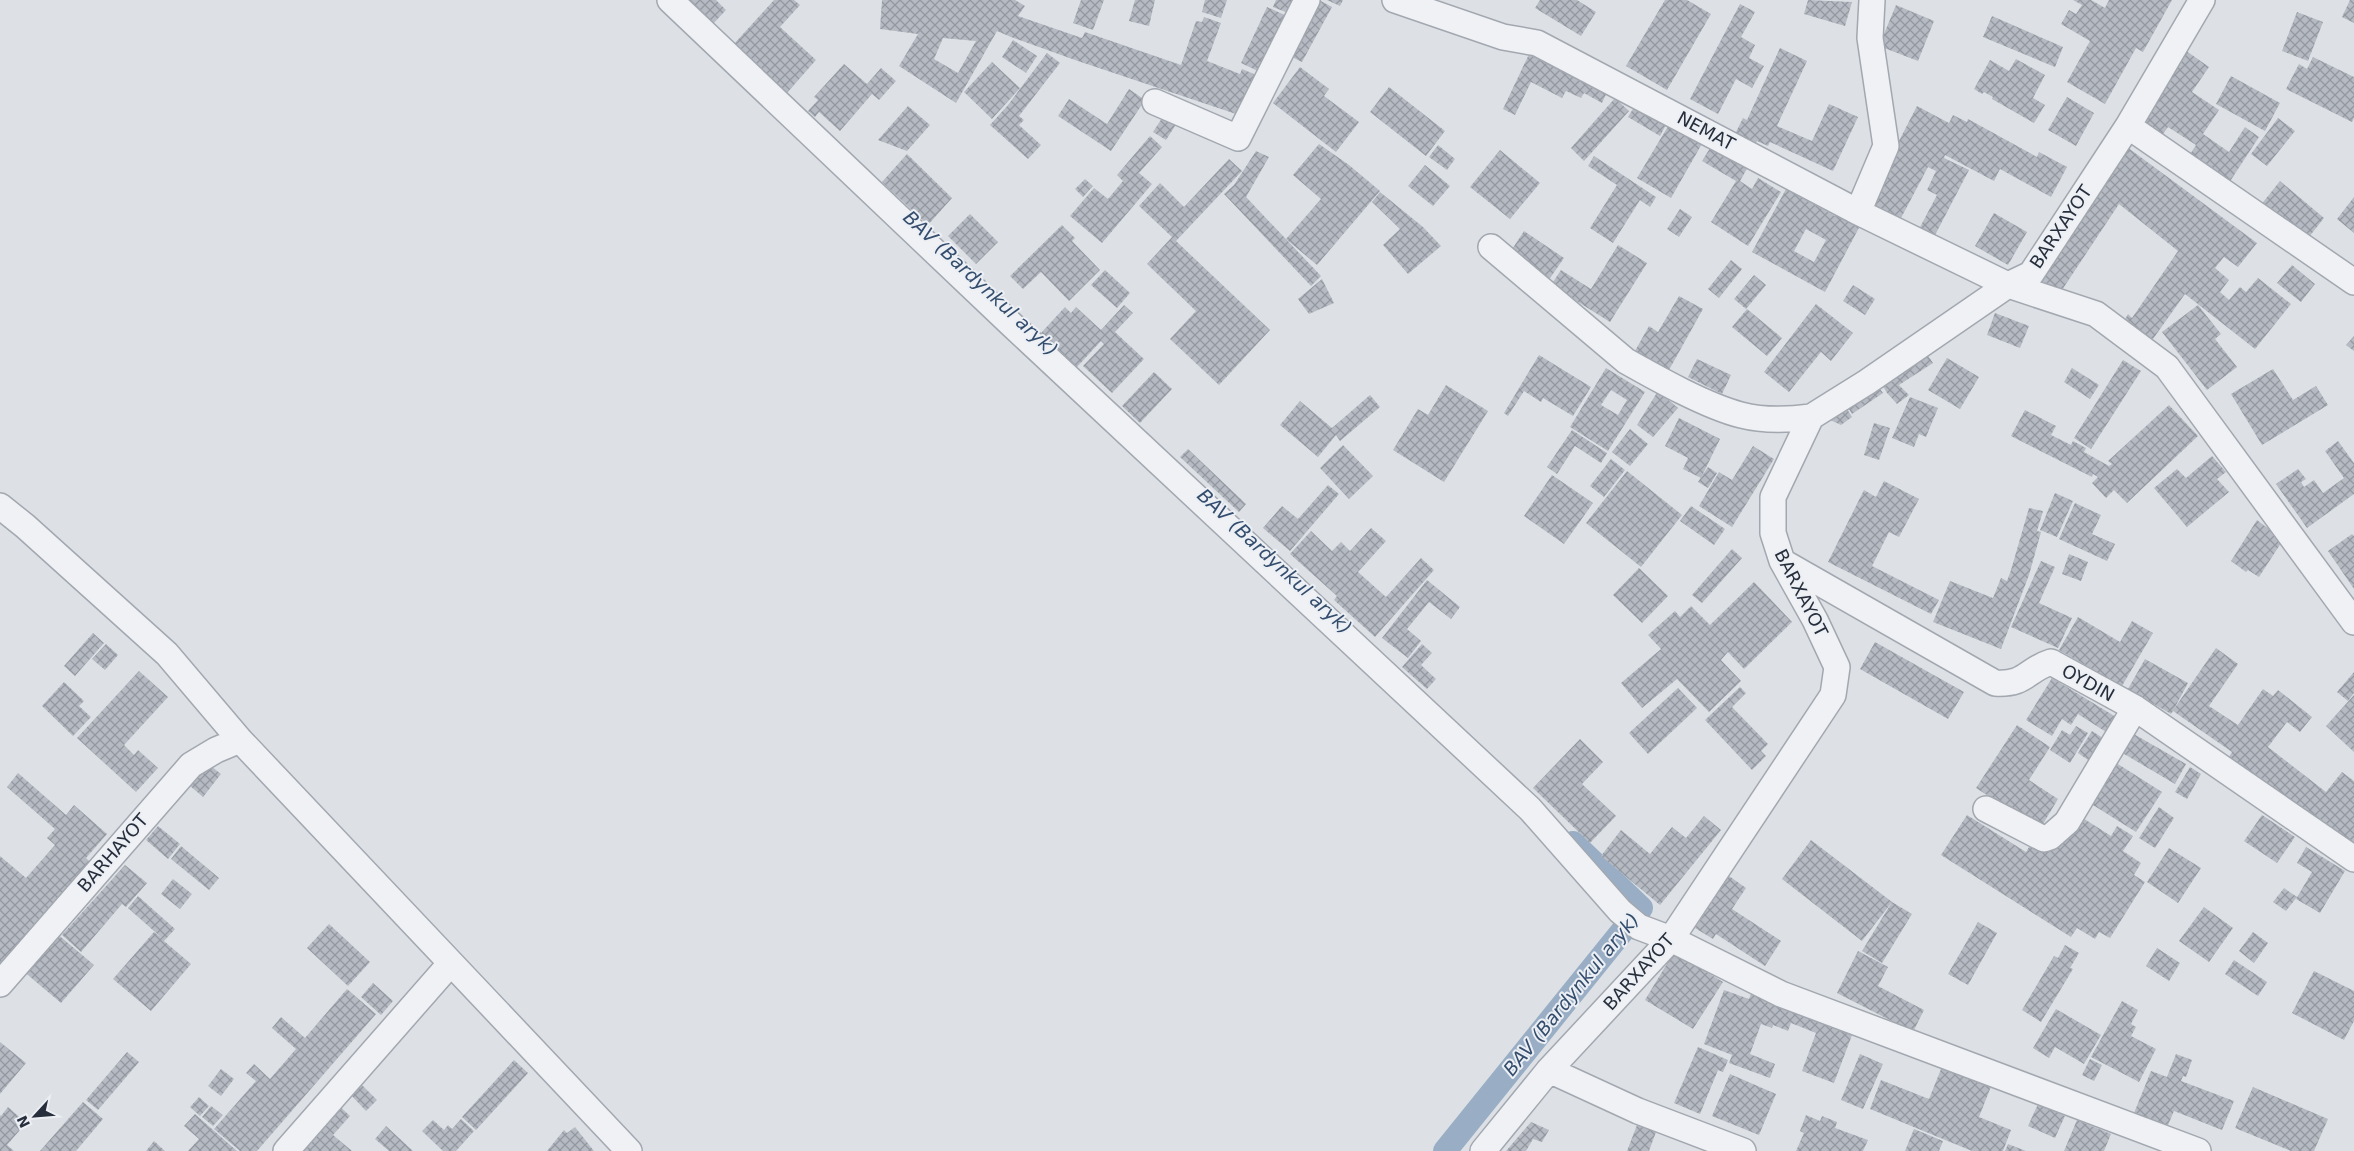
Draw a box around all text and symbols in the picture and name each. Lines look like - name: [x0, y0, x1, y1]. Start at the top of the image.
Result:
- street label: NEMAT: [1674, 107, 1740, 155]
- street label: BARXAYOT: [2025, 180, 2097, 272]
- water label: BAV (Bardynkul aryk): [899, 206, 1063, 360]
- water label: BAV (Bardynkul aryk): [1193, 484, 1357, 638]
- street label: BARXAYOT: [1770, 545, 1833, 641]
- street label: OYDIN: [2058, 660, 2118, 706]
- street label: BARHAYOT: [73, 809, 153, 896]
- water label: BAV (Bardynkul aryk): [1499, 908, 1643, 1080]
- street label: BARXAYOT: [1599, 928, 1679, 1014]
- north arrow: [10, 1091, 60, 1141]
- text: N: [14, 1113, 33, 1130]

